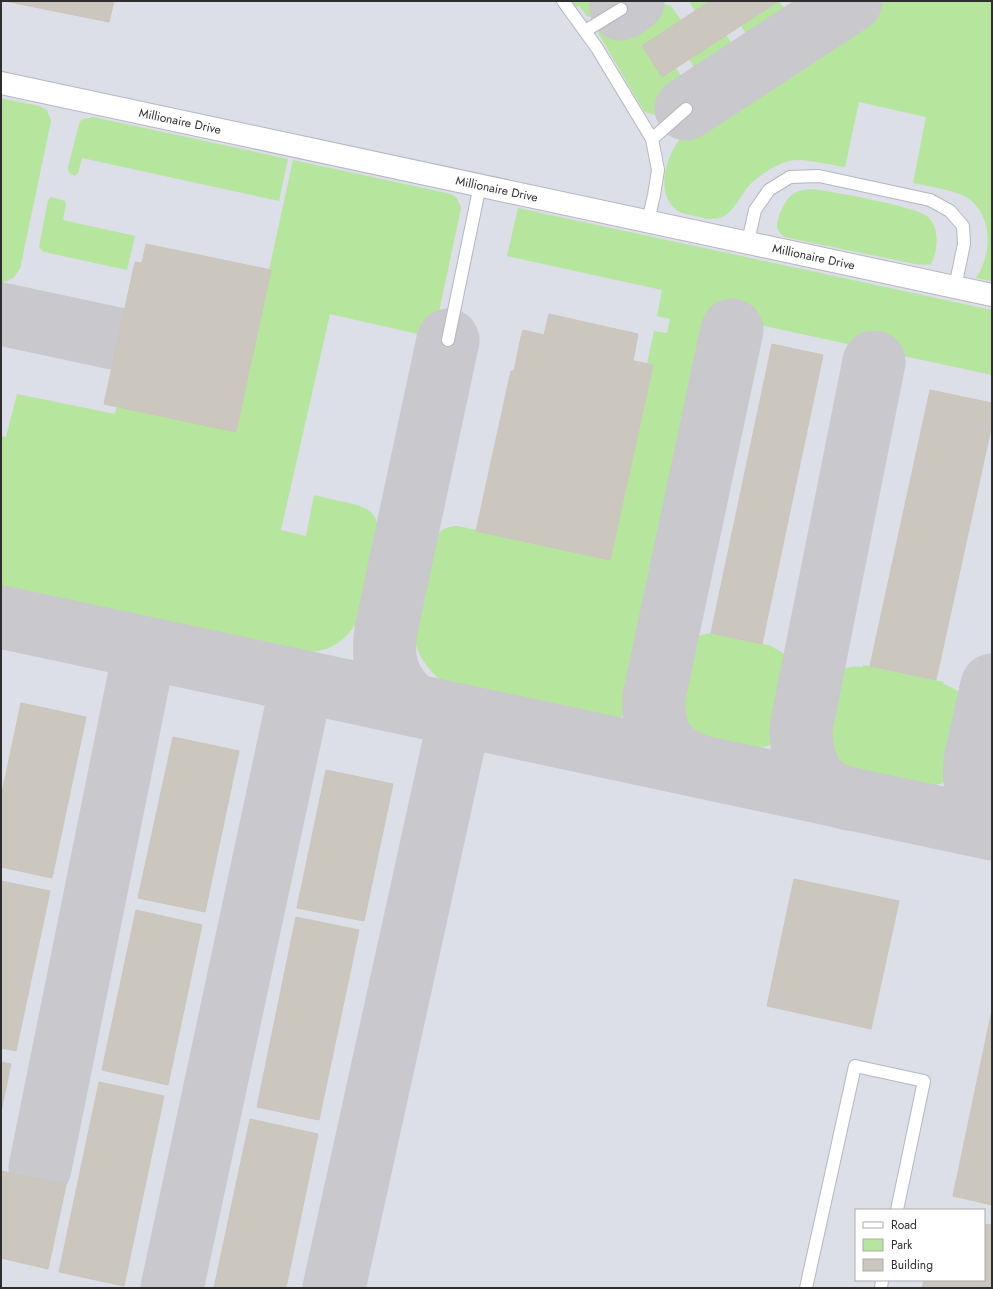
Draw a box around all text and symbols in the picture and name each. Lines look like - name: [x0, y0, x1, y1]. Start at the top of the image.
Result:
- street label: Millionaire Drive: [137, 104, 223, 139]
- street label: Millionaire Drive: [454, 171, 540, 207]
- street label: Millionaire Drive: [771, 239, 856, 274]
- legend: [855, 1209, 985, 1281]
- text: Road: [891, 1216, 917, 1234]
- text: Park: [891, 1236, 913, 1254]
- text: Building: [891, 1256, 933, 1274]

